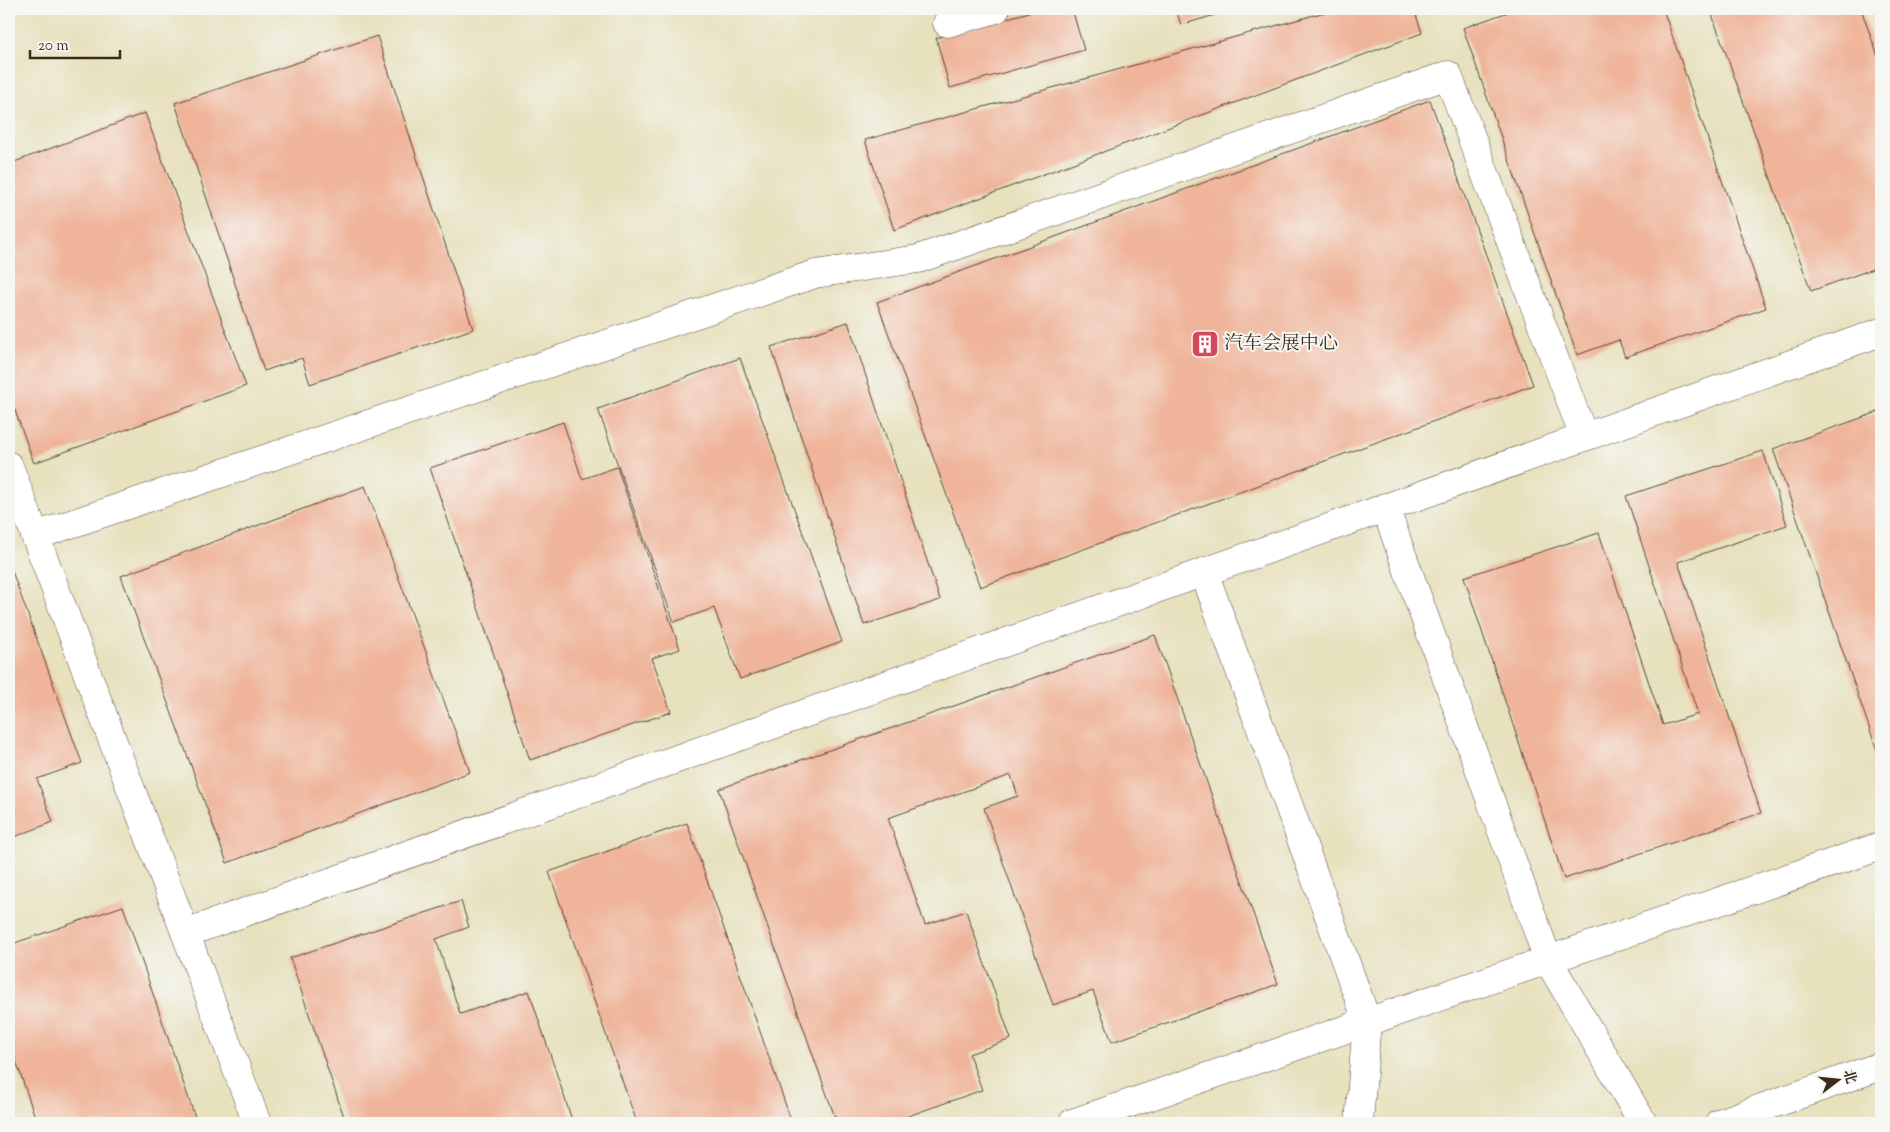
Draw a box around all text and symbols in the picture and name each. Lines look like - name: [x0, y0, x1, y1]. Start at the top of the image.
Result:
- scale bar: [30, 28, 120, 60]
- text: 20 m: [38, 36, 69, 57]
- building icon: 汽车会展中心: [1190, 329, 1220, 359]
- place label: 汽车会展中心: [1224, 331, 1338, 358]
- north arrow: [1812, 1054, 1862, 1104]
- text: 北: [1837, 1067, 1860, 1086]

